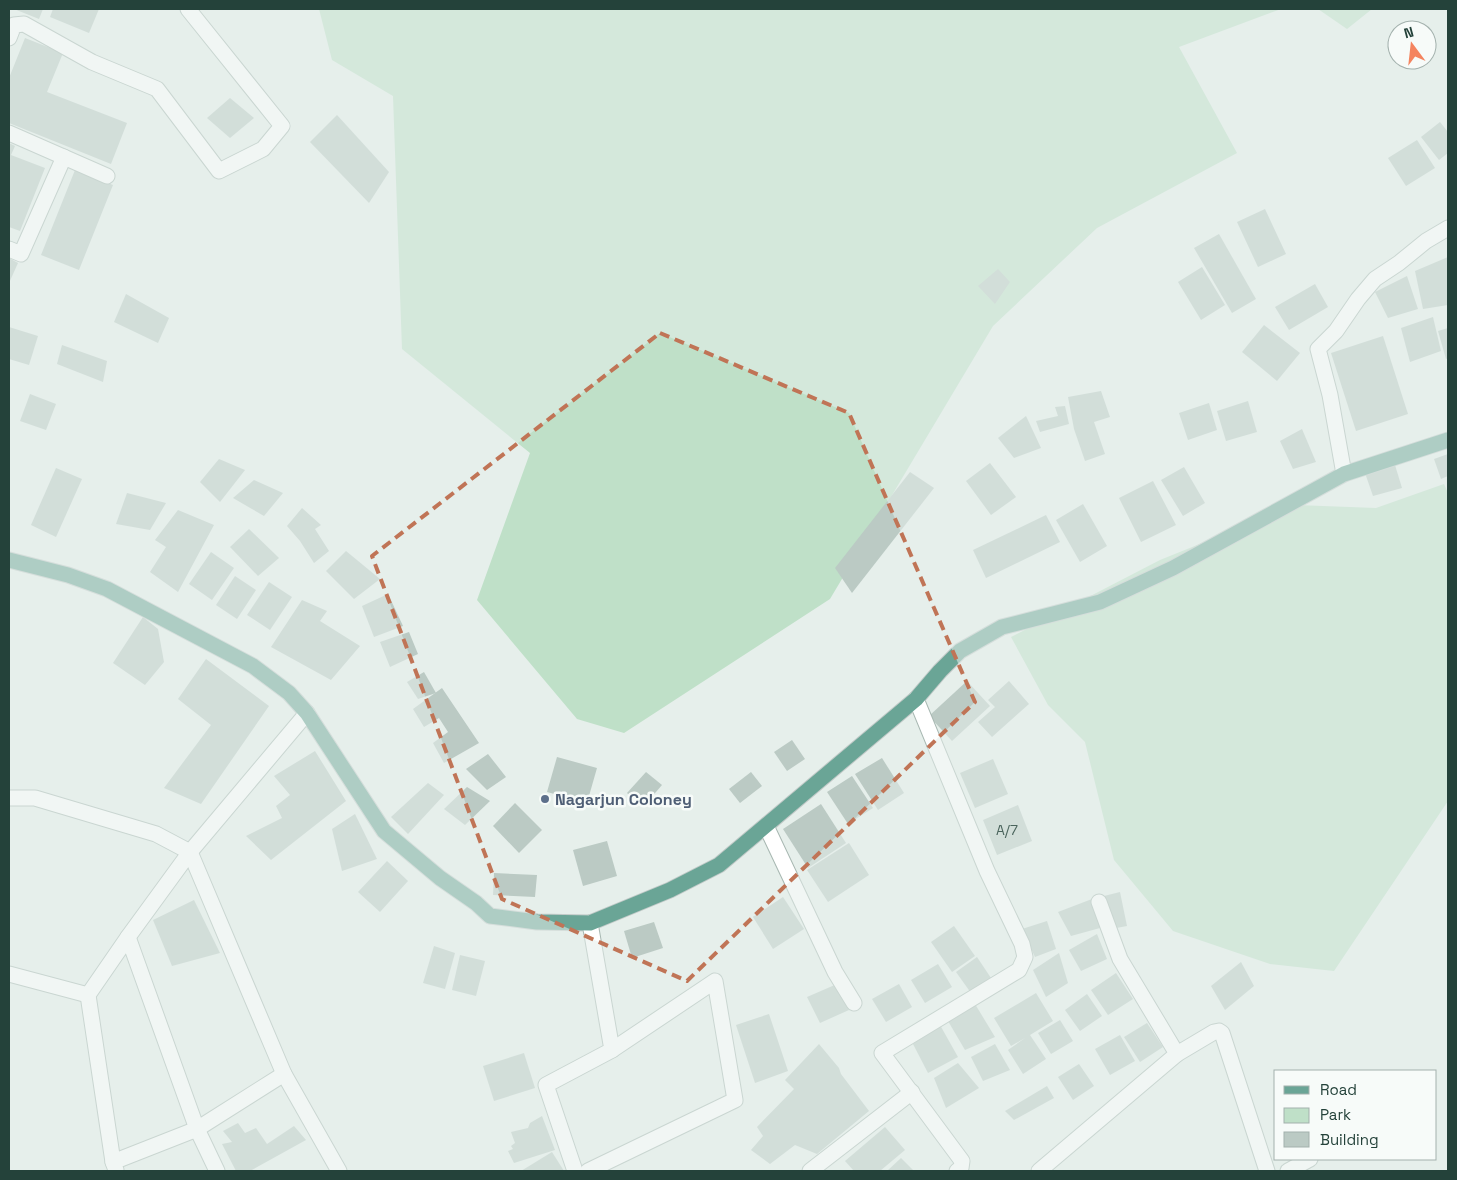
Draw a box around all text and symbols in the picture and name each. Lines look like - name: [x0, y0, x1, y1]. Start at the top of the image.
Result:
- north arrow: [1387, 20, 1437, 70]
- text: N: [1402, 23, 1416, 42]
- place label: Nagarjun Coloney: [555, 789, 692, 810]
- marker: Nagarjun Coloney: [539, 793, 551, 805]
- house number: A/7: [996, 821, 1018, 839]
- legend: [1274, 1070, 1437, 1160]
- text: Road: [1320, 1080, 1357, 1099]
- text: Park: [1320, 1105, 1351, 1124]
- text: Building: [1320, 1130, 1379, 1149]

